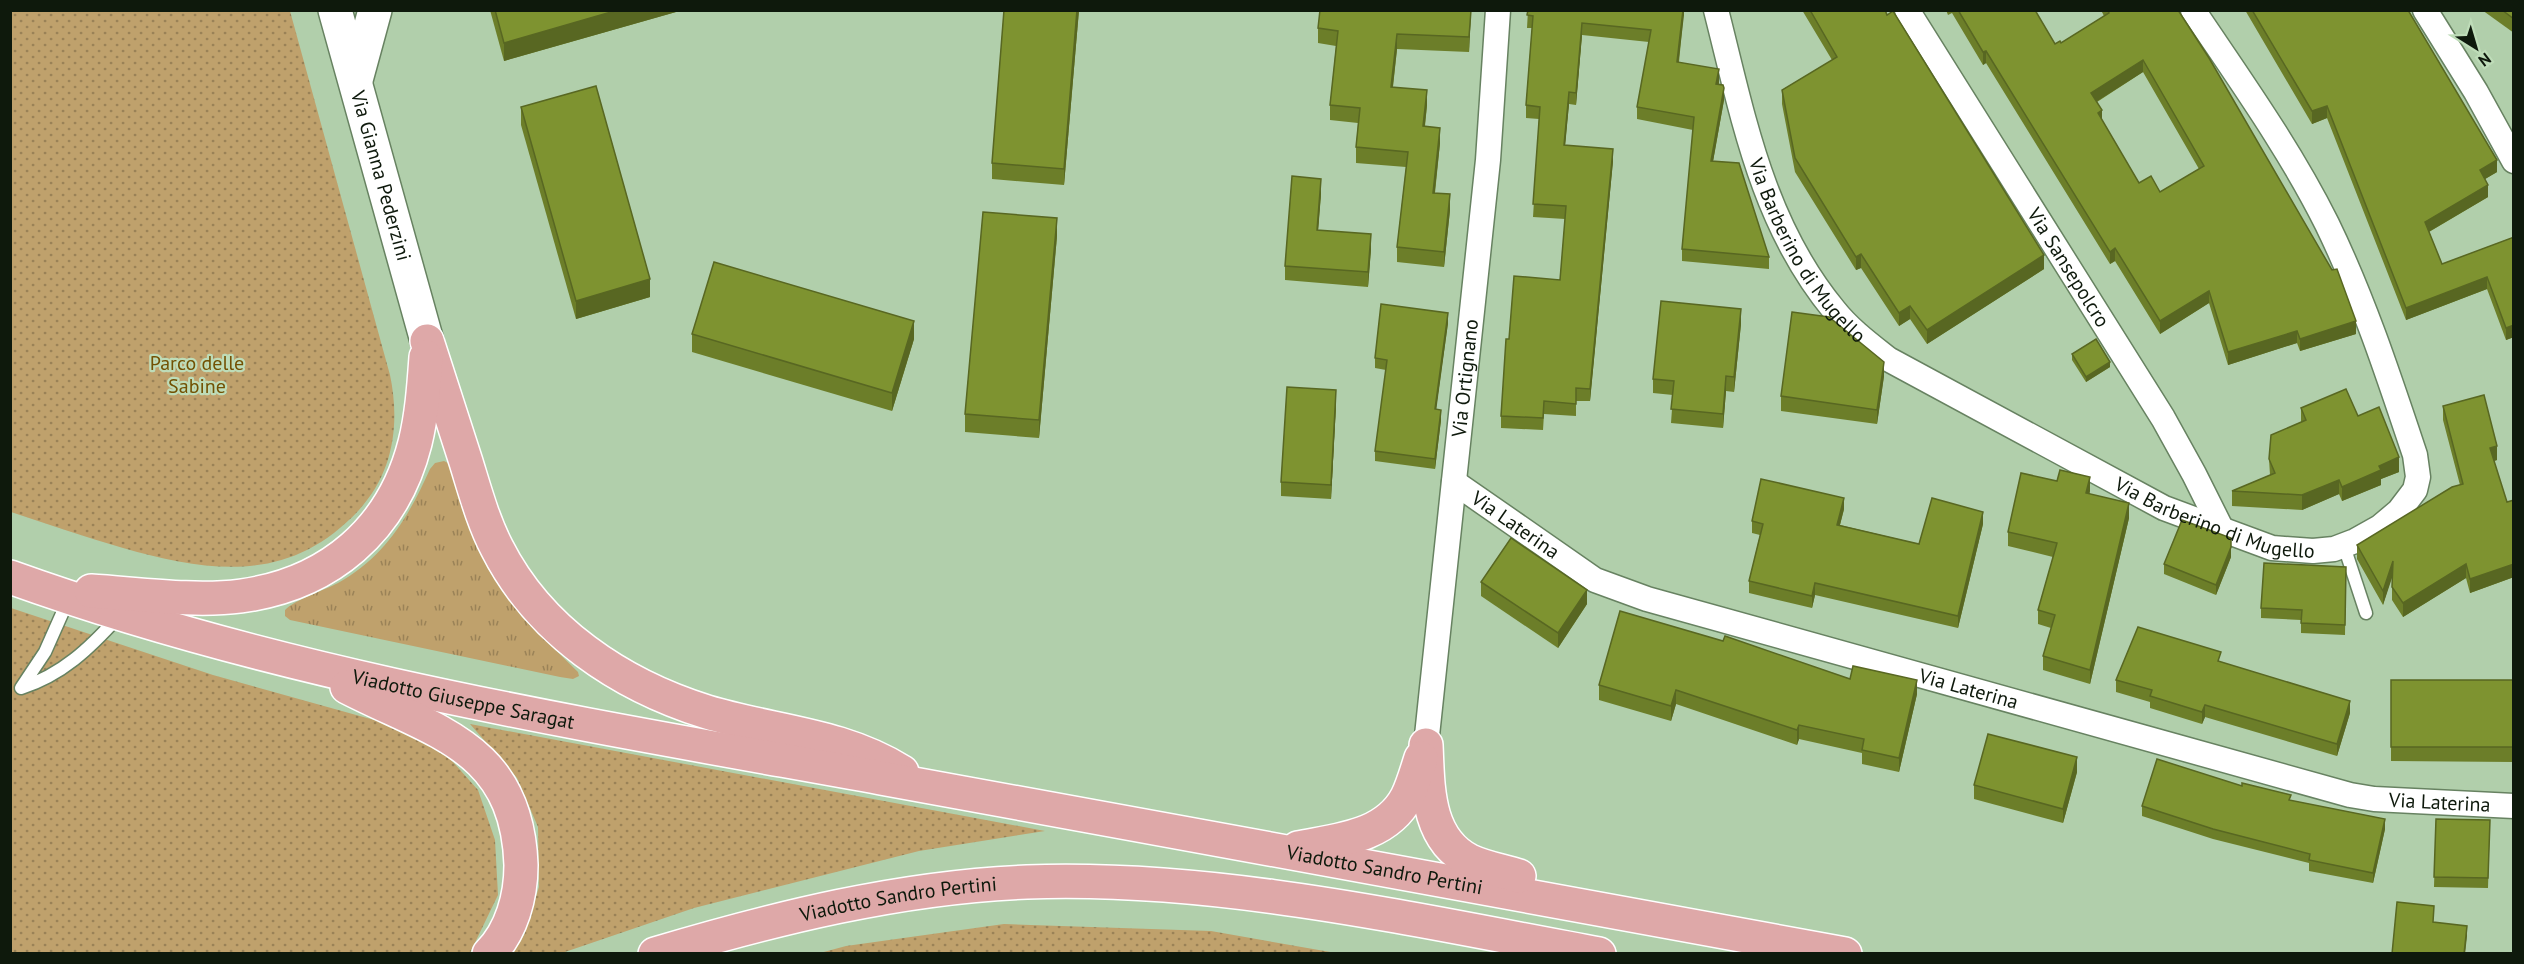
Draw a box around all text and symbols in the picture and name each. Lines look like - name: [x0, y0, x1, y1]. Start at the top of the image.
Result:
- north arrow: [2446, 18, 2506, 78]
- text: N: [2475, 49, 2495, 71]
- street label: Via Gianna Pederzini: [345, 87, 417, 264]
- street label: Via Barberino di Mugello: [1743, 154, 1871, 349]
- street label: Via Sansepolcro: [2021, 202, 2116, 332]
- street label: Via Ortignano: [1446, 318, 1484, 439]
- park label: Parco delle Sabine: [150, 350, 244, 399]
- street label: Via Barberino di Mugello: [2109, 470, 2316, 564]
- street label: Via Laterina: [1466, 485, 1565, 564]
- street label: Via Laterina: [1915, 662, 2021, 715]
- street label: Viadotto Giuseppe Saragat: [349, 663, 577, 735]
- street label: Via Laterina: [2387, 787, 2491, 818]
- street label: Viadotto Sandro Pertini: [1283, 839, 1485, 900]
- street label: Viadotto Sandro Pertini: [796, 871, 998, 928]

